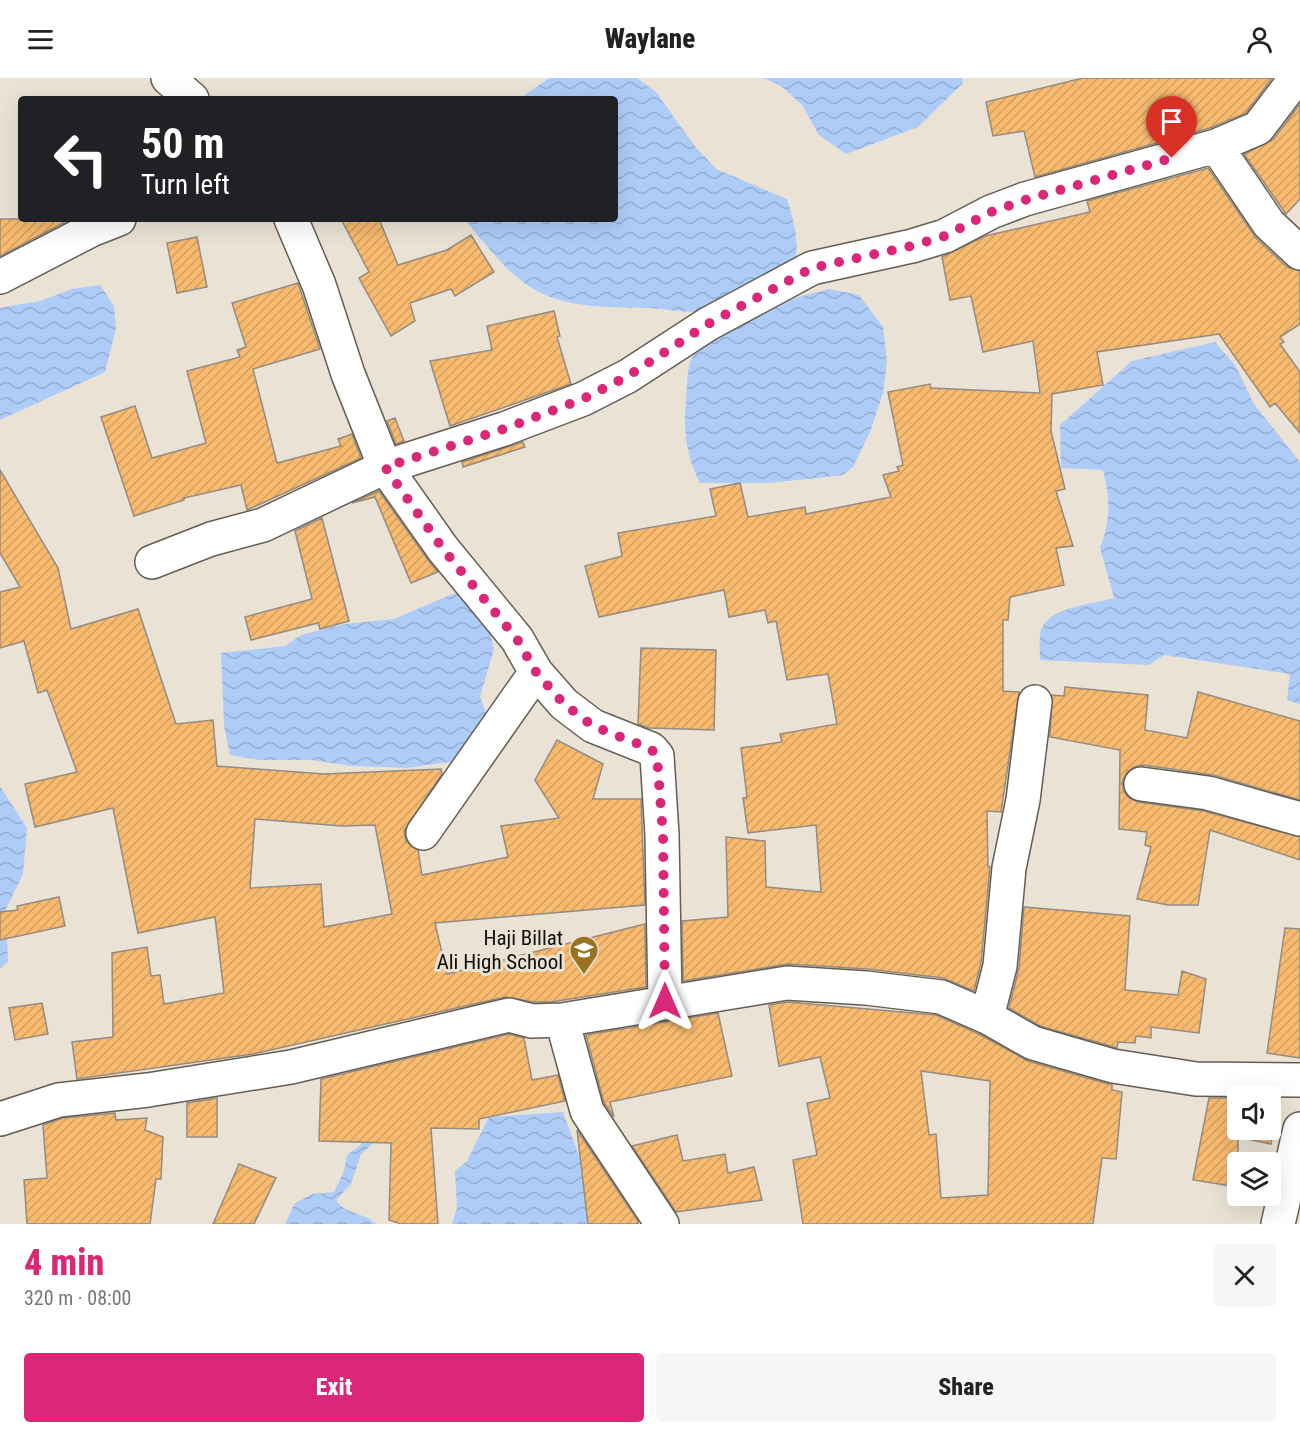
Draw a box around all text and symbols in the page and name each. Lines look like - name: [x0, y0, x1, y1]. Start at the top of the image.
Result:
- icon: menu: [24, 23, 57, 56]
- text: Waylane: [605, 23, 695, 55]
- icon: person: [1243, 23, 1276, 56]
- pin: [1146, 96, 1197, 158]
- icon: arrive: [1155, 105, 1188, 138]
- text: 50 m: [141, 119, 224, 168]
- icon: left: [42, 120, 120, 198]
- text: Turn left: [141, 169, 230, 201]
- place label: Haji Billat Ali High School: [437, 926, 563, 974]
- school or university icon: Haji Billat Ali High School: [568, 934, 600, 976]
- position arrow: [633, 969, 697, 1033]
- map controls: [1227, 1086, 1281, 1206]
- button: sound: [1227, 1086, 1281, 1140]
- button: layers: [1227, 1152, 1281, 1206]
- text: 4 min: [24, 1242, 104, 1284]
- button: close: [1213, 1244, 1276, 1307]
- text: 320 m · 08:00: [24, 1286, 131, 1310]
- button: Exit: [24, 1353, 644, 1422]
- button: Share: [656, 1353, 1276, 1422]

